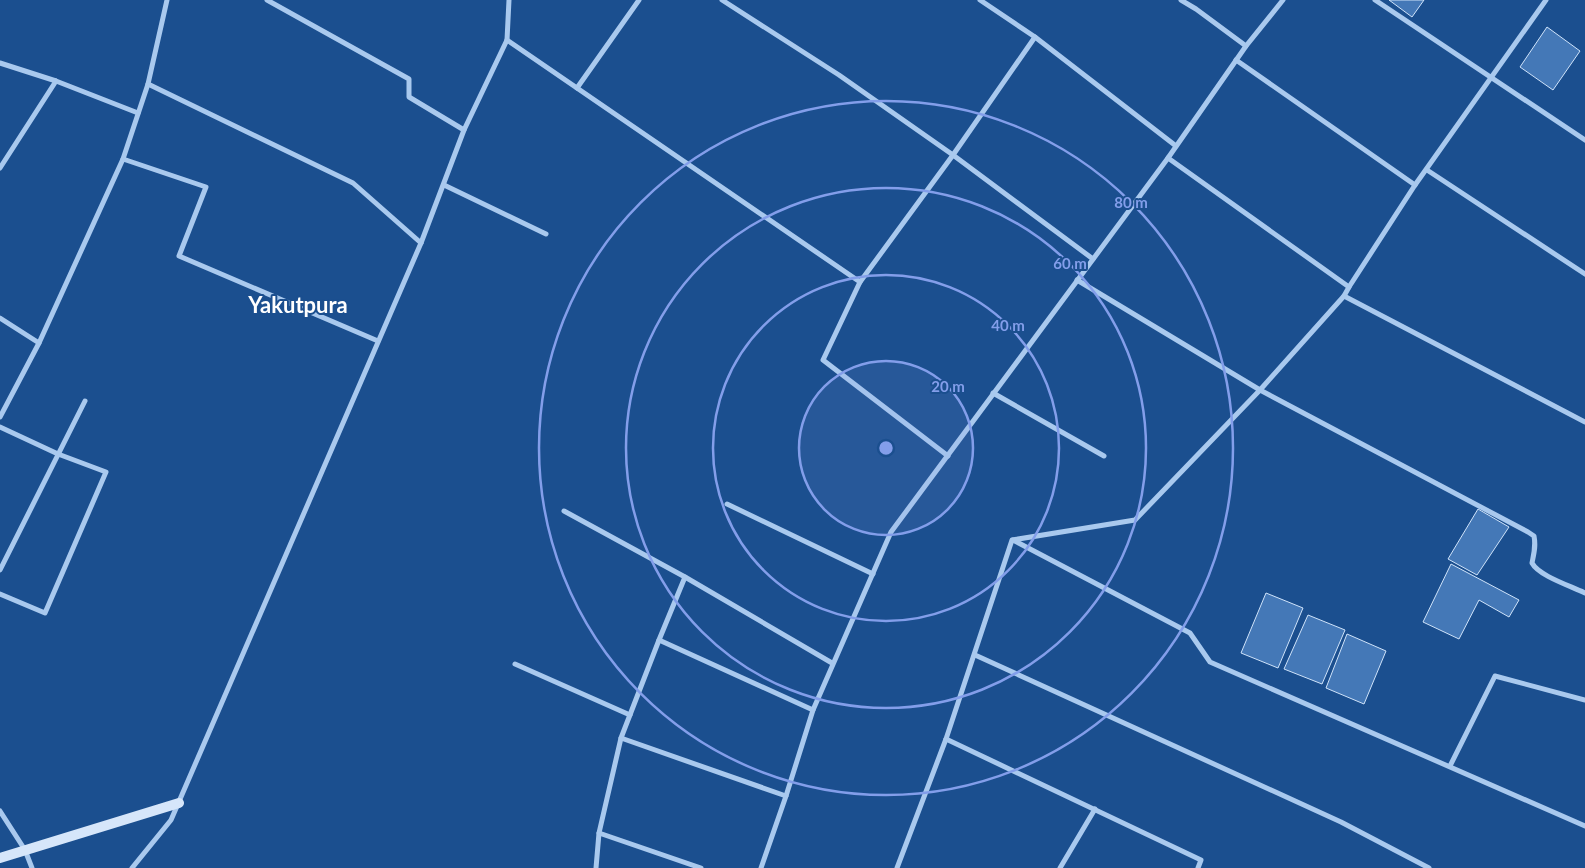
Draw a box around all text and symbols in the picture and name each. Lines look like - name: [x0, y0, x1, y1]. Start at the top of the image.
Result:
- text: 80 m: [1114, 193, 1148, 211]
- text: 60 m: [1053, 254, 1087, 272]
- district label: Yakutpura: [247, 291, 348, 318]
- text: 40 m: [991, 316, 1025, 334]
- text: 20 m: [931, 377, 965, 395]
- centre of rings: [877, 439, 895, 457]

